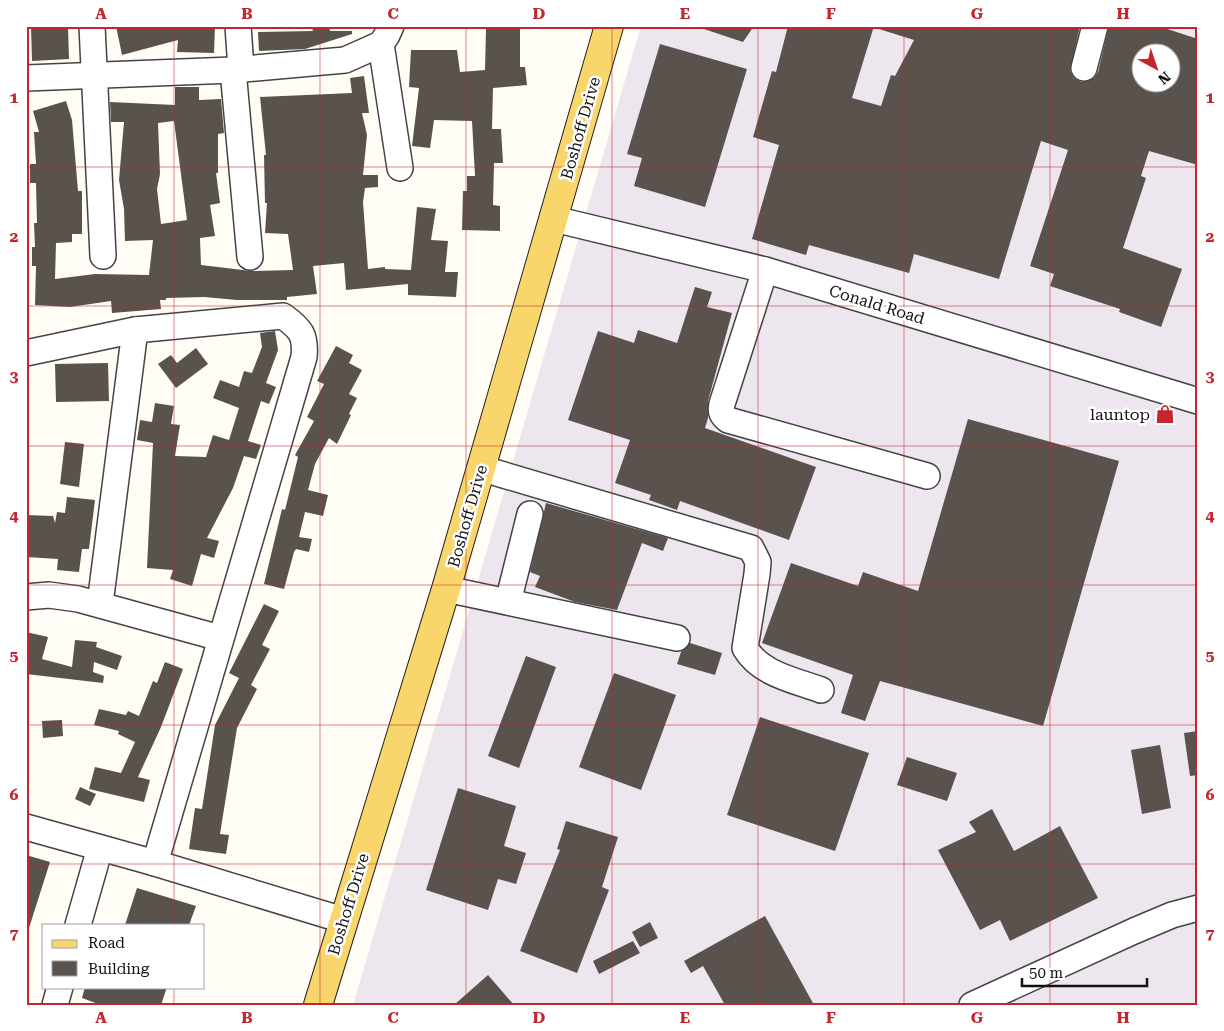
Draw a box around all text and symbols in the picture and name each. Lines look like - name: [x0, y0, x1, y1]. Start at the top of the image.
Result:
- text: A: [95, 4, 107, 23]
- text: B: [241, 4, 253, 23]
- text: C: [387, 4, 399, 23]
- text: D: [533, 4, 546, 23]
- text: E: [680, 4, 690, 23]
- text: F: [826, 4, 836, 23]
- text: G: [971, 4, 984, 23]
- text: H: [1116, 4, 1130, 23]
- north arrow: [1132, 42, 1182, 92]
- text: N: [1155, 68, 1174, 88]
- street label: Boshoff Drive: [557, 75, 604, 182]
- text: 1: [10, 88, 19, 107]
- text: 1: [1206, 88, 1215, 107]
- text: 2: [10, 227, 19, 246]
- text: 2: [1206, 227, 1215, 246]
- street label: Conald Road: [827, 281, 927, 328]
- text: 3: [10, 367, 19, 386]
- text: 3: [1206, 367, 1215, 386]
- shop icon: launtop: [1154, 403, 1176, 425]
- place label: launtop: [1090, 405, 1150, 424]
- street label: Boshoff Drive: [444, 463, 491, 570]
- text: 4: [10, 506, 19, 525]
- text: 4: [1206, 506, 1215, 525]
- text: 5: [10, 646, 19, 665]
- text: 5: [1206, 646, 1215, 665]
- text: 6: [10, 785, 19, 804]
- text: 6: [1206, 785, 1215, 804]
- street label: Boshoff Drive: [324, 851, 373, 957]
- text: 7: [10, 924, 19, 943]
- legend: [42, 924, 205, 988]
- text: 7: [1206, 924, 1215, 943]
- text: Road: [88, 934, 125, 952]
- scale bar: [1022, 956, 1146, 988]
- text: Building: [88, 960, 150, 978]
- text: 50 m: [1029, 964, 1064, 982]
- text: A: [95, 1008, 107, 1027]
- text: B: [241, 1008, 253, 1027]
- text: C: [387, 1008, 399, 1027]
- text: D: [533, 1008, 546, 1027]
- text: E: [680, 1008, 690, 1027]
- text: F: [826, 1008, 836, 1027]
- text: G: [971, 1008, 984, 1027]
- text: H: [1116, 1008, 1130, 1027]

